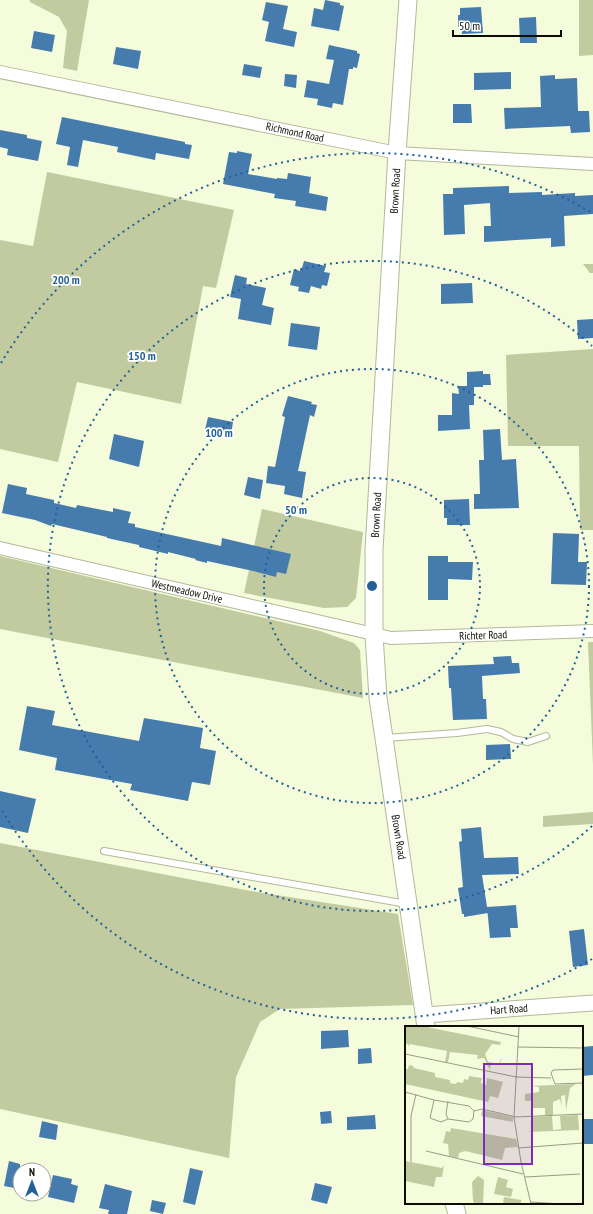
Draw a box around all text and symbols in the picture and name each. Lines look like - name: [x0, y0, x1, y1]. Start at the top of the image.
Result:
- scale bar: [453, 12, 561, 38]
- text: 50 m: [459, 18, 480, 33]
- street label: Richmond Road: [265, 119, 326, 145]
- street label: Brown Road: [387, 168, 403, 214]
- text: 200 m: [52, 272, 80, 287]
- text: 150 m: [128, 348, 156, 363]
- text: 100 m: [205, 425, 233, 440]
- street label: Brown Road: [368, 492, 384, 538]
- text: 50 m: [285, 502, 307, 517]
- street label: Westmeadow Drive: [150, 576, 224, 606]
- centre of rings: [365, 579, 379, 593]
- street label: Richter Road: [459, 627, 507, 643]
- street label: Brown Road: [389, 814, 409, 861]
- street label: Hart Road: [490, 1001, 529, 1017]
- inset map: [405, 1026, 583, 1204]
- north arrow: [12, 1162, 52, 1202]
- text: N: [29, 1165, 35, 1179]

